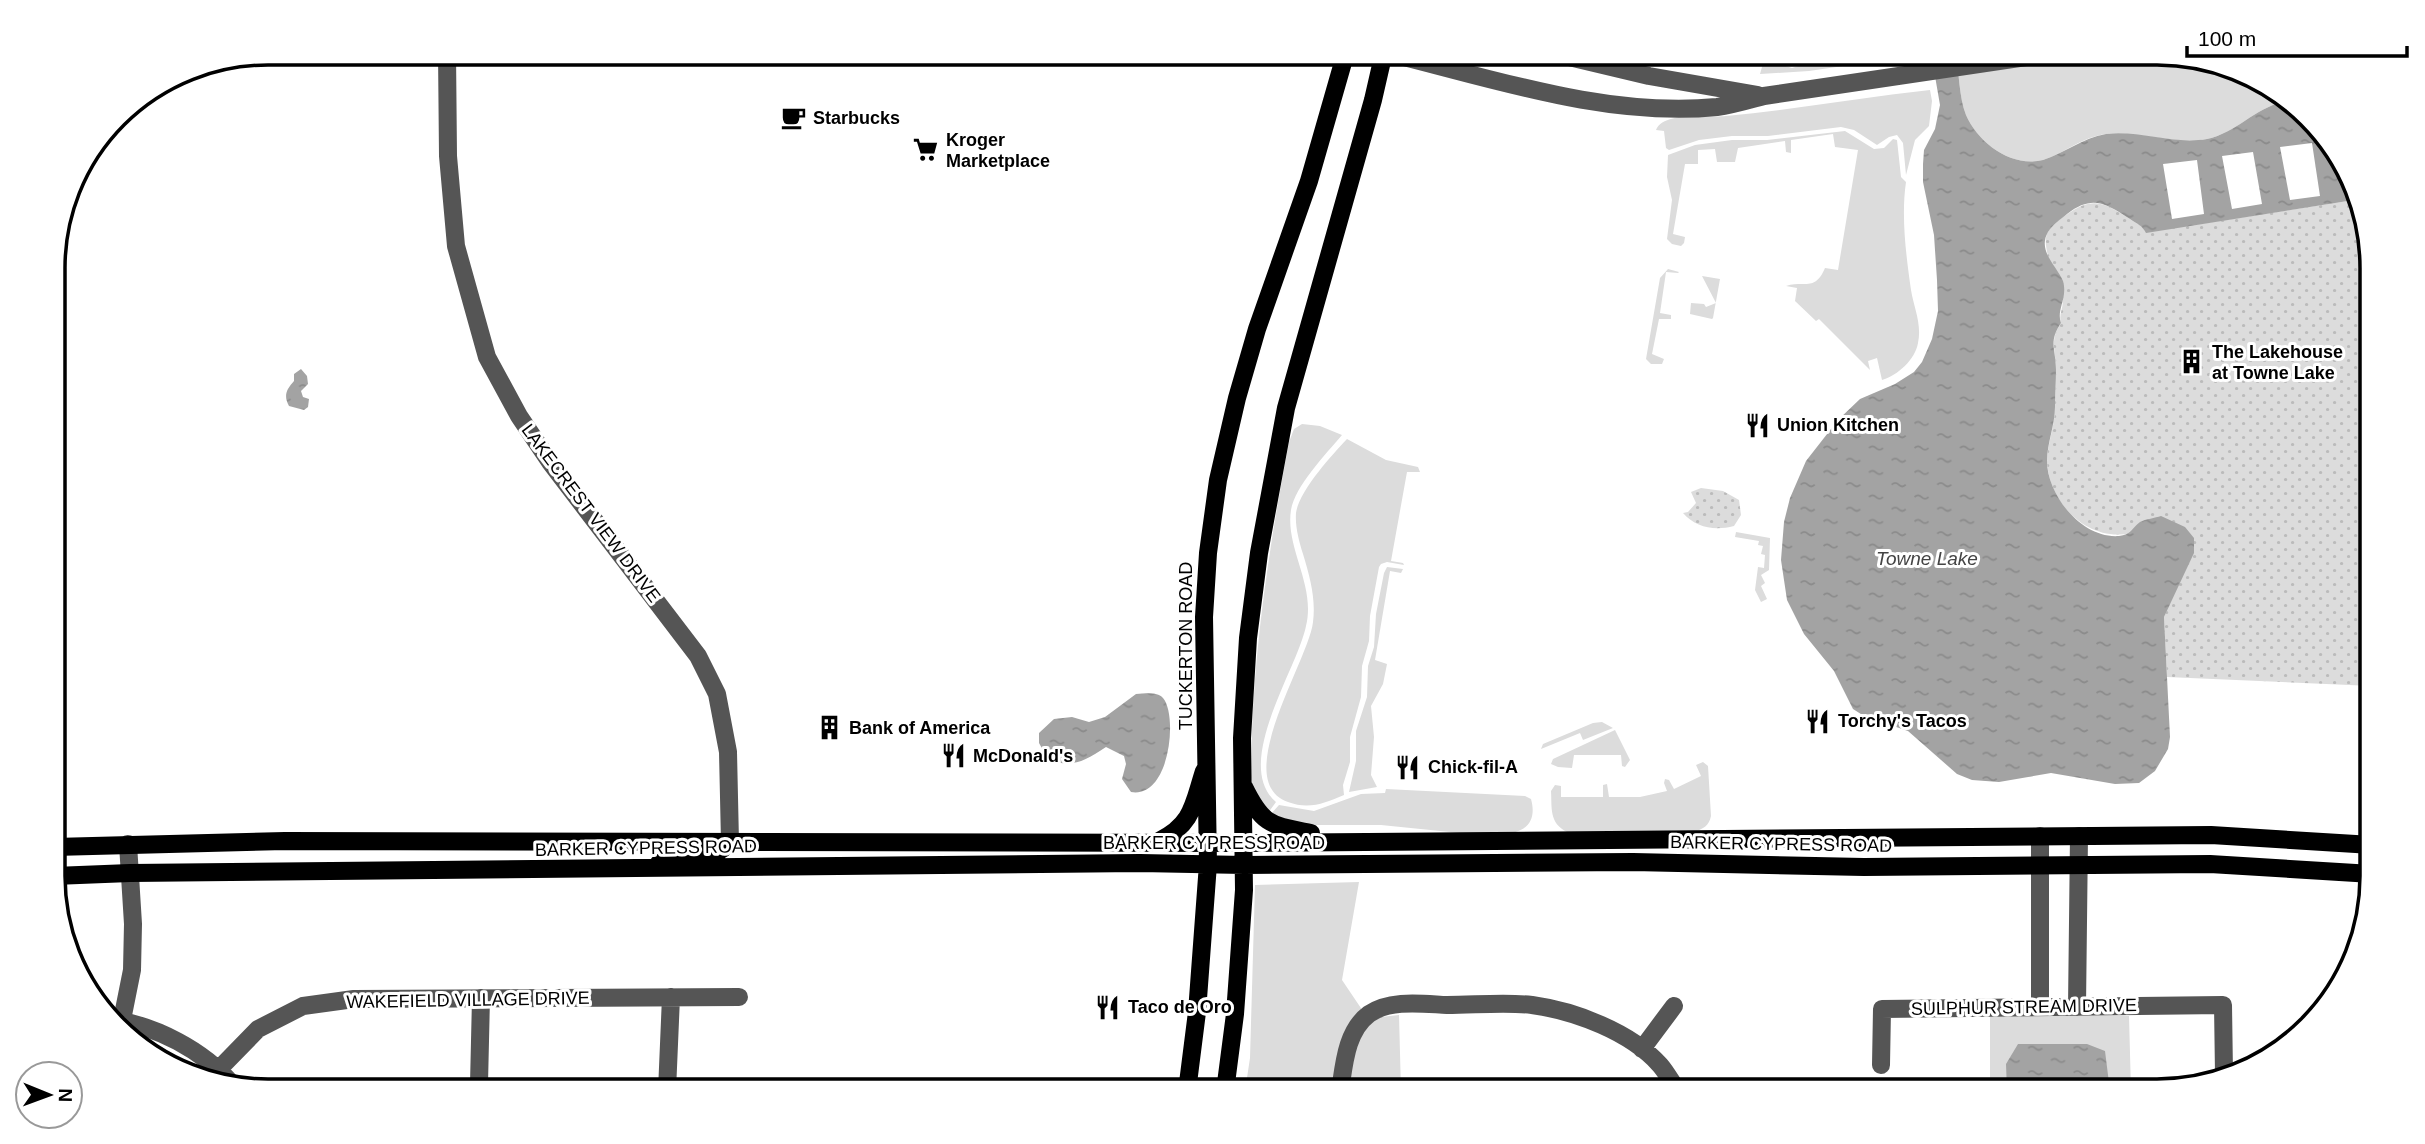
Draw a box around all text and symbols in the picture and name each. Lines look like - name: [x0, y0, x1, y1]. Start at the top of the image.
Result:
- scale bar: [2187, 14, 2408, 58]
- text: 100 m: [2198, 27, 2256, 50]
- cafe icon: Starbucks: [779, 104, 807, 132]
- place label: Starbucks: [813, 108, 900, 128]
- place label: Kroger Marketplace: [946, 130, 1050, 171]
- supermarket icon: Kroger Marketplace: [912, 136, 940, 164]
- place label: The Lakehouse at Towne Lake: [2212, 342, 2343, 383]
- building icon: The Lakehouse at Towne Lake: [2178, 348, 2206, 376]
- restaurant icon: Union Kitchen: [1743, 411, 1771, 439]
- place label: Union Kitchen: [1777, 415, 1899, 435]
- street label: LAKECREST VIEW DRIVE: [517, 420, 665, 606]
- water label: Towne Lake: [1876, 548, 1978, 569]
- street label: TUCKERTON ROAD: [1176, 562, 1196, 730]
- restaurant icon: Torchy's Tacos: [1804, 707, 1832, 735]
- place label: Torchy's Tacos: [1838, 711, 1967, 731]
- building icon: Bank of America: [815, 714, 843, 742]
- place label: Bank of America: [849, 718, 991, 738]
- restaurant icon: McDonald's: [939, 742, 967, 770]
- place label: McDonald's: [973, 746, 1073, 766]
- restaurant icon: Chick-fil-A: [1394, 753, 1422, 781]
- place label: Chick-fil-A: [1428, 757, 1518, 777]
- street label: BARKER CYPRESS ROAD: [1670, 832, 1892, 856]
- street label: BARKER CYPRESS ROAD: [1103, 833, 1325, 853]
- street label: BARKER CYPRESS ROAD: [535, 836, 757, 860]
- street label: WAKEFIELD VILLAGE DRIVE: [346, 988, 590, 1012]
- restaurant icon: Taco de Oro: [1094, 993, 1122, 1021]
- street label: SULPHUR STREAM DRIVE: [1911, 995, 2137, 1019]
- place label: Taco de Oro: [1128, 997, 1232, 1017]
- north arrow: [14, 1060, 84, 1130]
- text: N: [55, 1088, 76, 1102]

